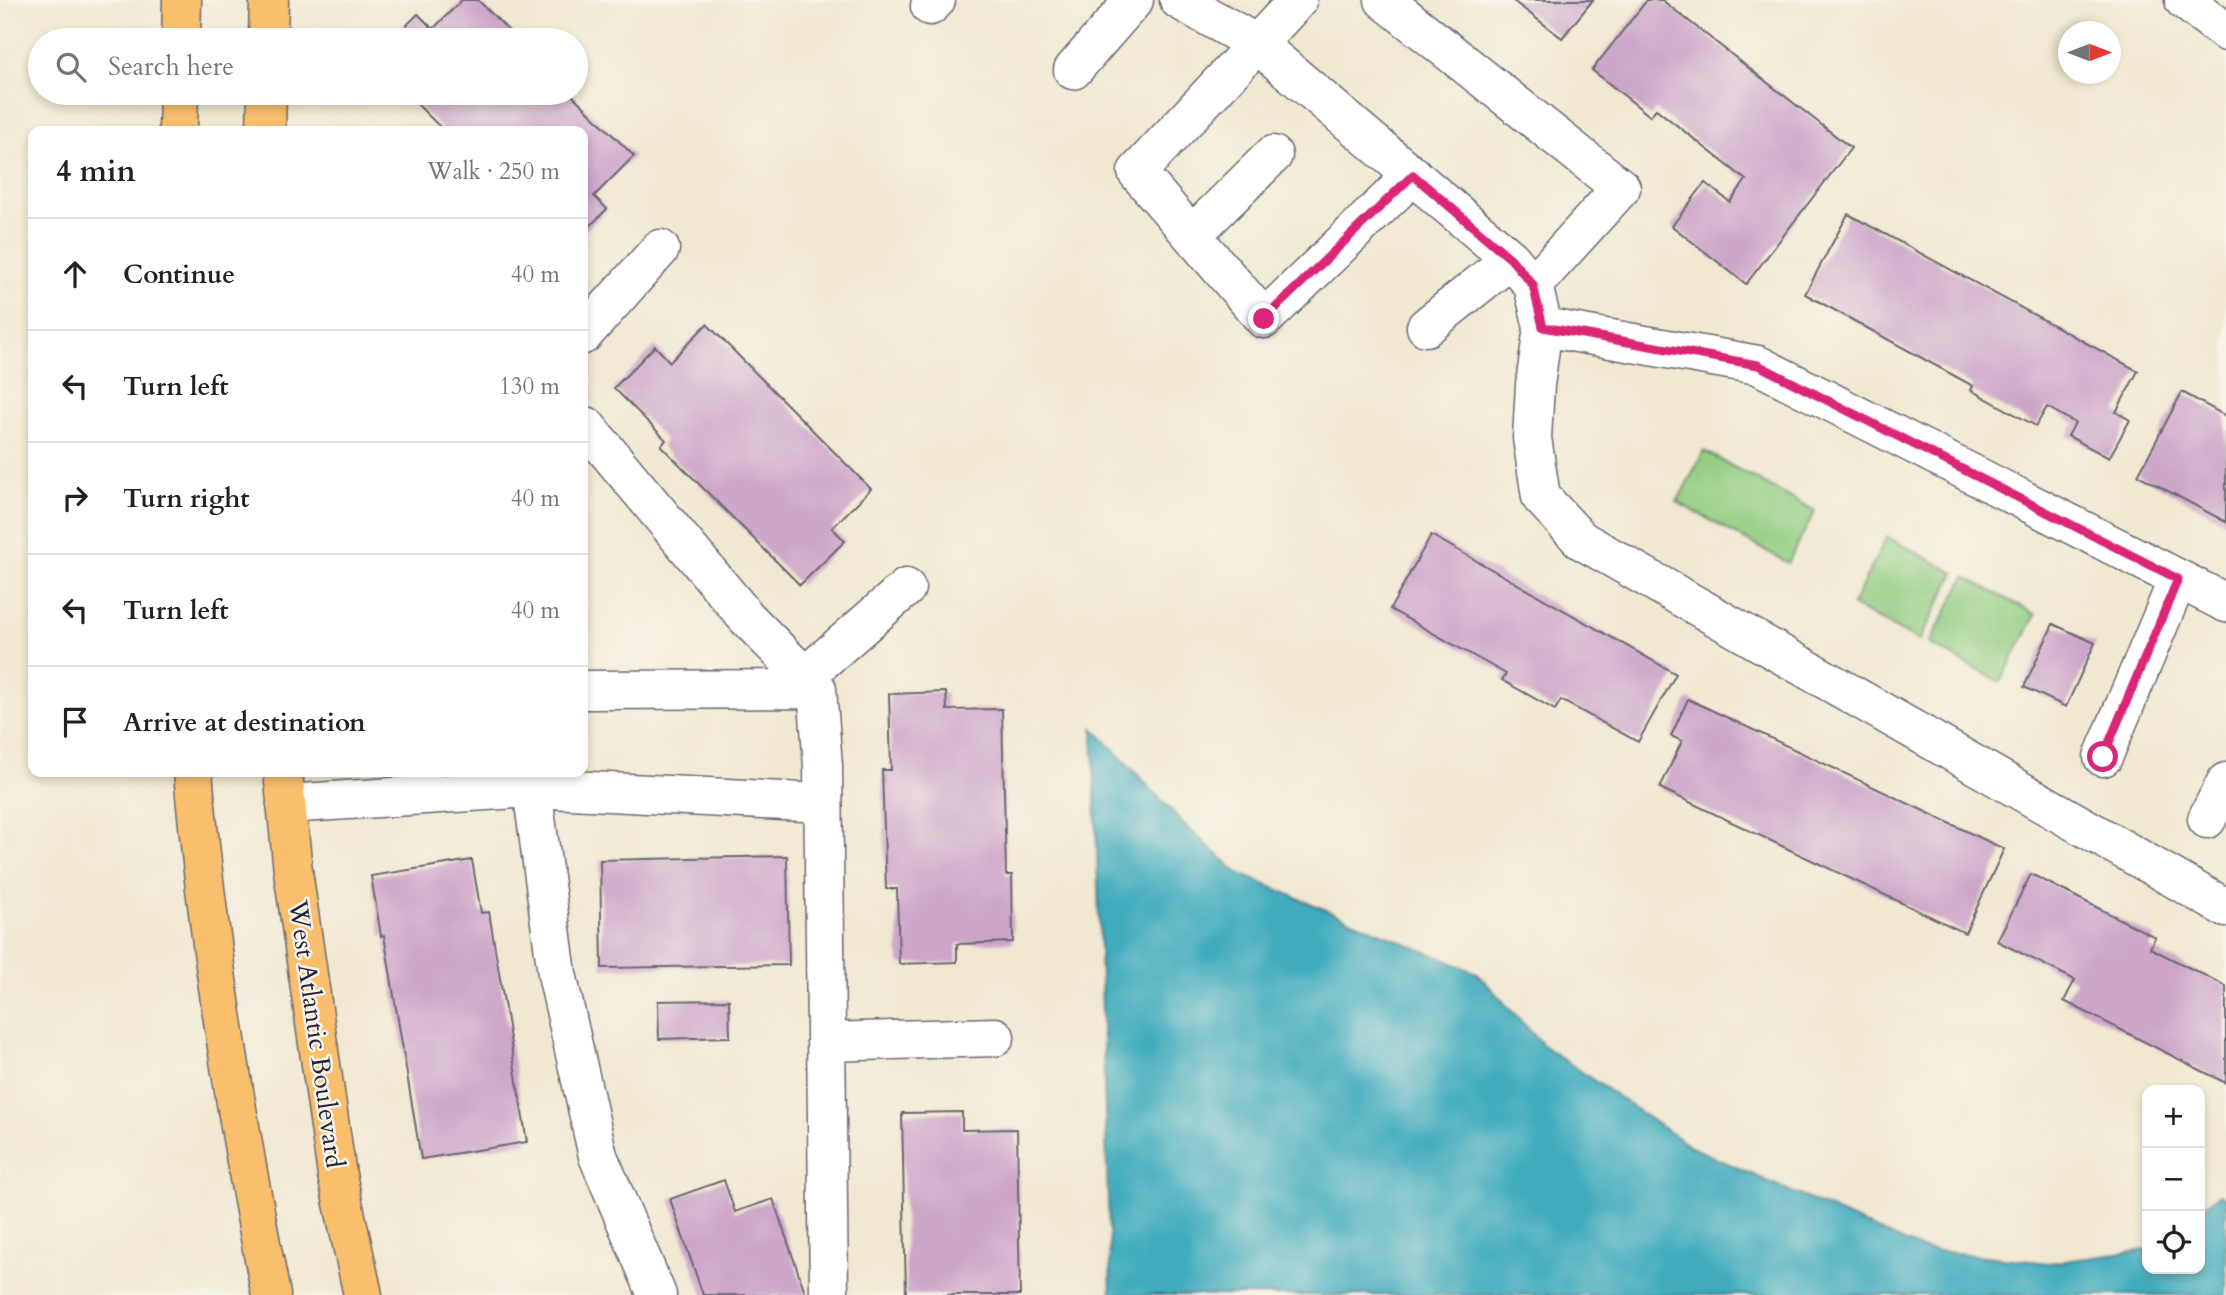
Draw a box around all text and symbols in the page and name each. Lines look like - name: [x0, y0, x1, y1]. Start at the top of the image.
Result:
- north arrow: [2058, 21, 2121, 84]
- search box: [28, 28, 588, 105]
- icon: search: [52, 48, 90, 86]
- text: Search here: [108, 49, 234, 84]
- text: 4 min: [56, 151, 136, 192]
- text: Walk · 250 m: [427, 156, 560, 187]
- icon: ahead: [56, 255, 94, 293]
- text: Continue: [123, 257, 235, 292]
- text: 40 m: [511, 259, 560, 290]
- route end: [1248, 303, 1279, 334]
- icon: left: [56, 367, 94, 405]
- text: Turn left: [123, 369, 228, 404]
- text: 130 m: [499, 371, 560, 402]
- icon: right: [56, 479, 94, 517]
- text: Turn right: [123, 481, 250, 516]
- text: 40 m: [511, 483, 560, 514]
- icon: left: [56, 591, 94, 629]
- text: Turn left: [123, 593, 228, 628]
- text: 40 m: [511, 595, 560, 626]
- icon: arrive: [56, 703, 94, 741]
- text: Arrive at destination: [123, 705, 366, 740]
- route start: [2087, 741, 2118, 772]
- street label: West Atlantic Boulevard: [280, 897, 353, 1170]
- map controls: [2142, 1085, 2205, 1274]
- button: +: [2142, 1085, 2205, 1148]
- button: −: [2142, 1148, 2205, 1211]
- button: locate: [2142, 1211, 2205, 1274]

